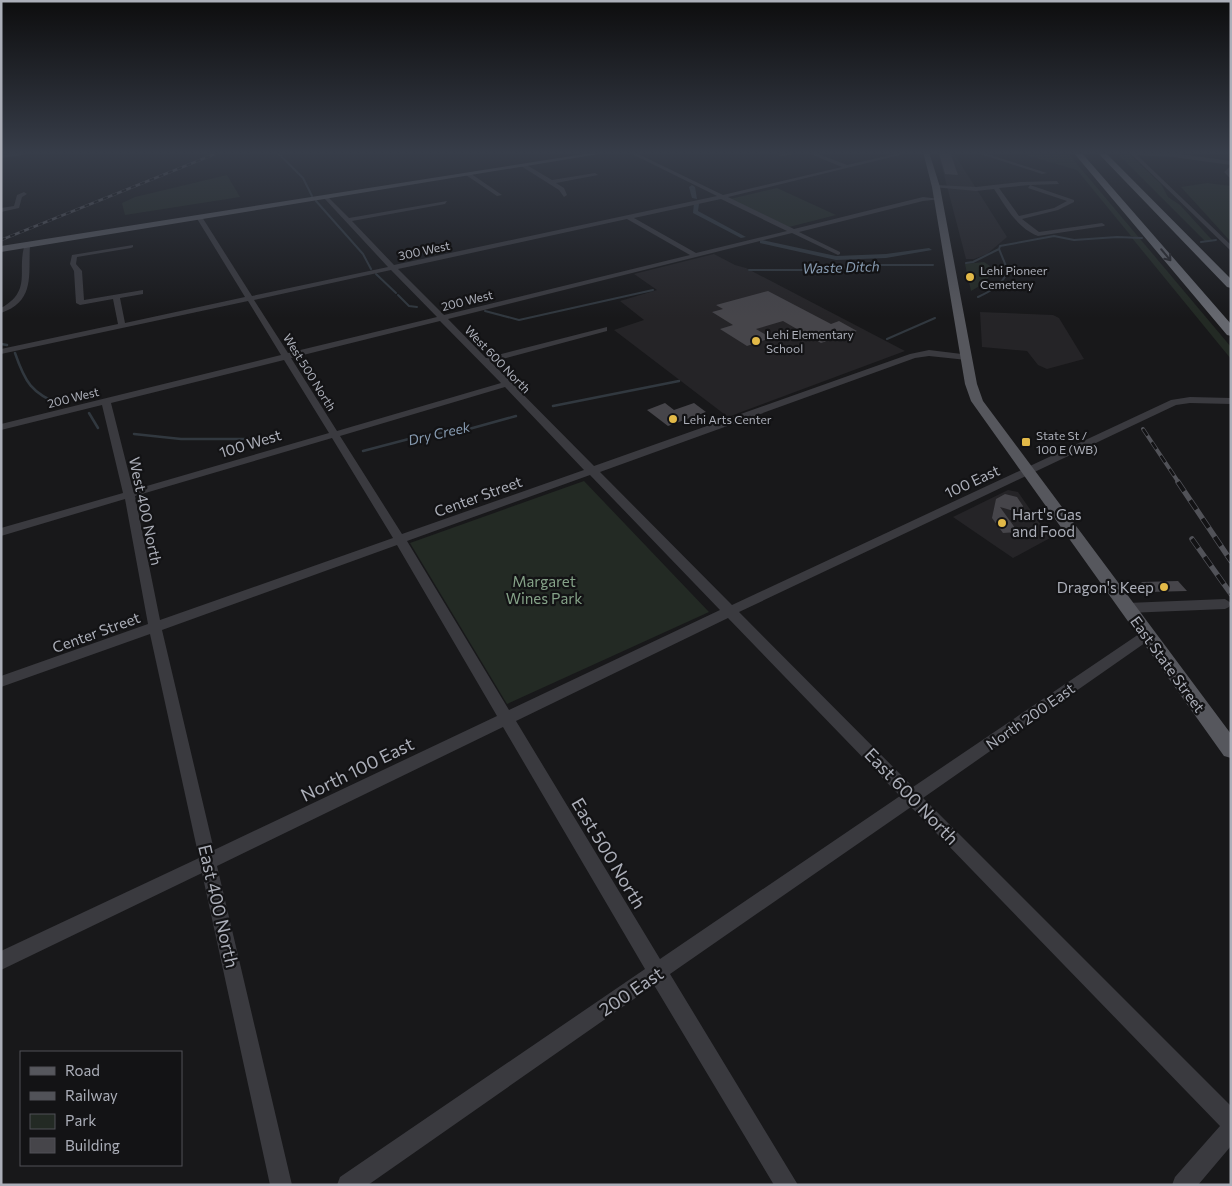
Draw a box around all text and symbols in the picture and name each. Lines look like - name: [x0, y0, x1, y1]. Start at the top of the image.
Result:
- street label: 300 West: [397, 238, 451, 262]
- one-way arrow: [1160, 249, 1171, 262]
- water label: Waste Ditch: [802, 257, 880, 277]
- place label: Lehi Pioneer Cemetery: [980, 263, 1048, 291]
- marker: Lehi Pioneer Cemetery: [964, 271, 976, 283]
- street label: 200 West: [440, 287, 494, 313]
- street label: West 600 North: [462, 322, 534, 396]
- place label: Lehi Elementary School: [766, 327, 854, 355]
- street label: West 500 North: [281, 331, 339, 413]
- marker: Lehi Elementary School: [750, 335, 762, 347]
- street label: 200 West: [46, 384, 100, 410]
- place label: Lehi Arts Center: [683, 412, 772, 426]
- marker: Lehi Arts Center: [667, 413, 679, 425]
- water label: Dry Creek: [406, 418, 472, 448]
- street label: 100 West: [217, 425, 283, 461]
- place label: State St / 100 E (WB): [1036, 428, 1098, 456]
- marker: State St / 100 E (WB): [1020, 436, 1032, 448]
- street label: West 400 North: [126, 455, 166, 567]
- street label: 100 East: [942, 460, 1002, 502]
- street label: Center Street: [432, 472, 524, 520]
- place label: Hart's Gas and Food: [1012, 505, 1082, 540]
- marker: Hart's Gas and Food: [996, 517, 1008, 529]
- park label: Margaret Wines Park: [506, 572, 582, 607]
- place label: Dragon's Keep: [1057, 578, 1154, 596]
- marker: Dragon's Keep: [1158, 581, 1170, 593]
- street label: Center Street: [50, 608, 142, 656]
- street label: East State Street: [1127, 612, 1209, 716]
- street label: North 200 East: [982, 679, 1078, 753]
- street label: North 100 East: [297, 732, 417, 806]
- street label: East 600 North: [860, 743, 964, 849]
- street label: East 500 North: [567, 794, 651, 912]
- street label: East 400 North: [194, 842, 244, 970]
- street label: 200 East: [595, 962, 667, 1020]
- legend: [20, 1051, 182, 1166]
- text: Road: [65, 1061, 100, 1079]
- text: Railway: [65, 1086, 118, 1104]
- text: Park: [65, 1111, 96, 1129]
- text: Building: [65, 1136, 120, 1154]

